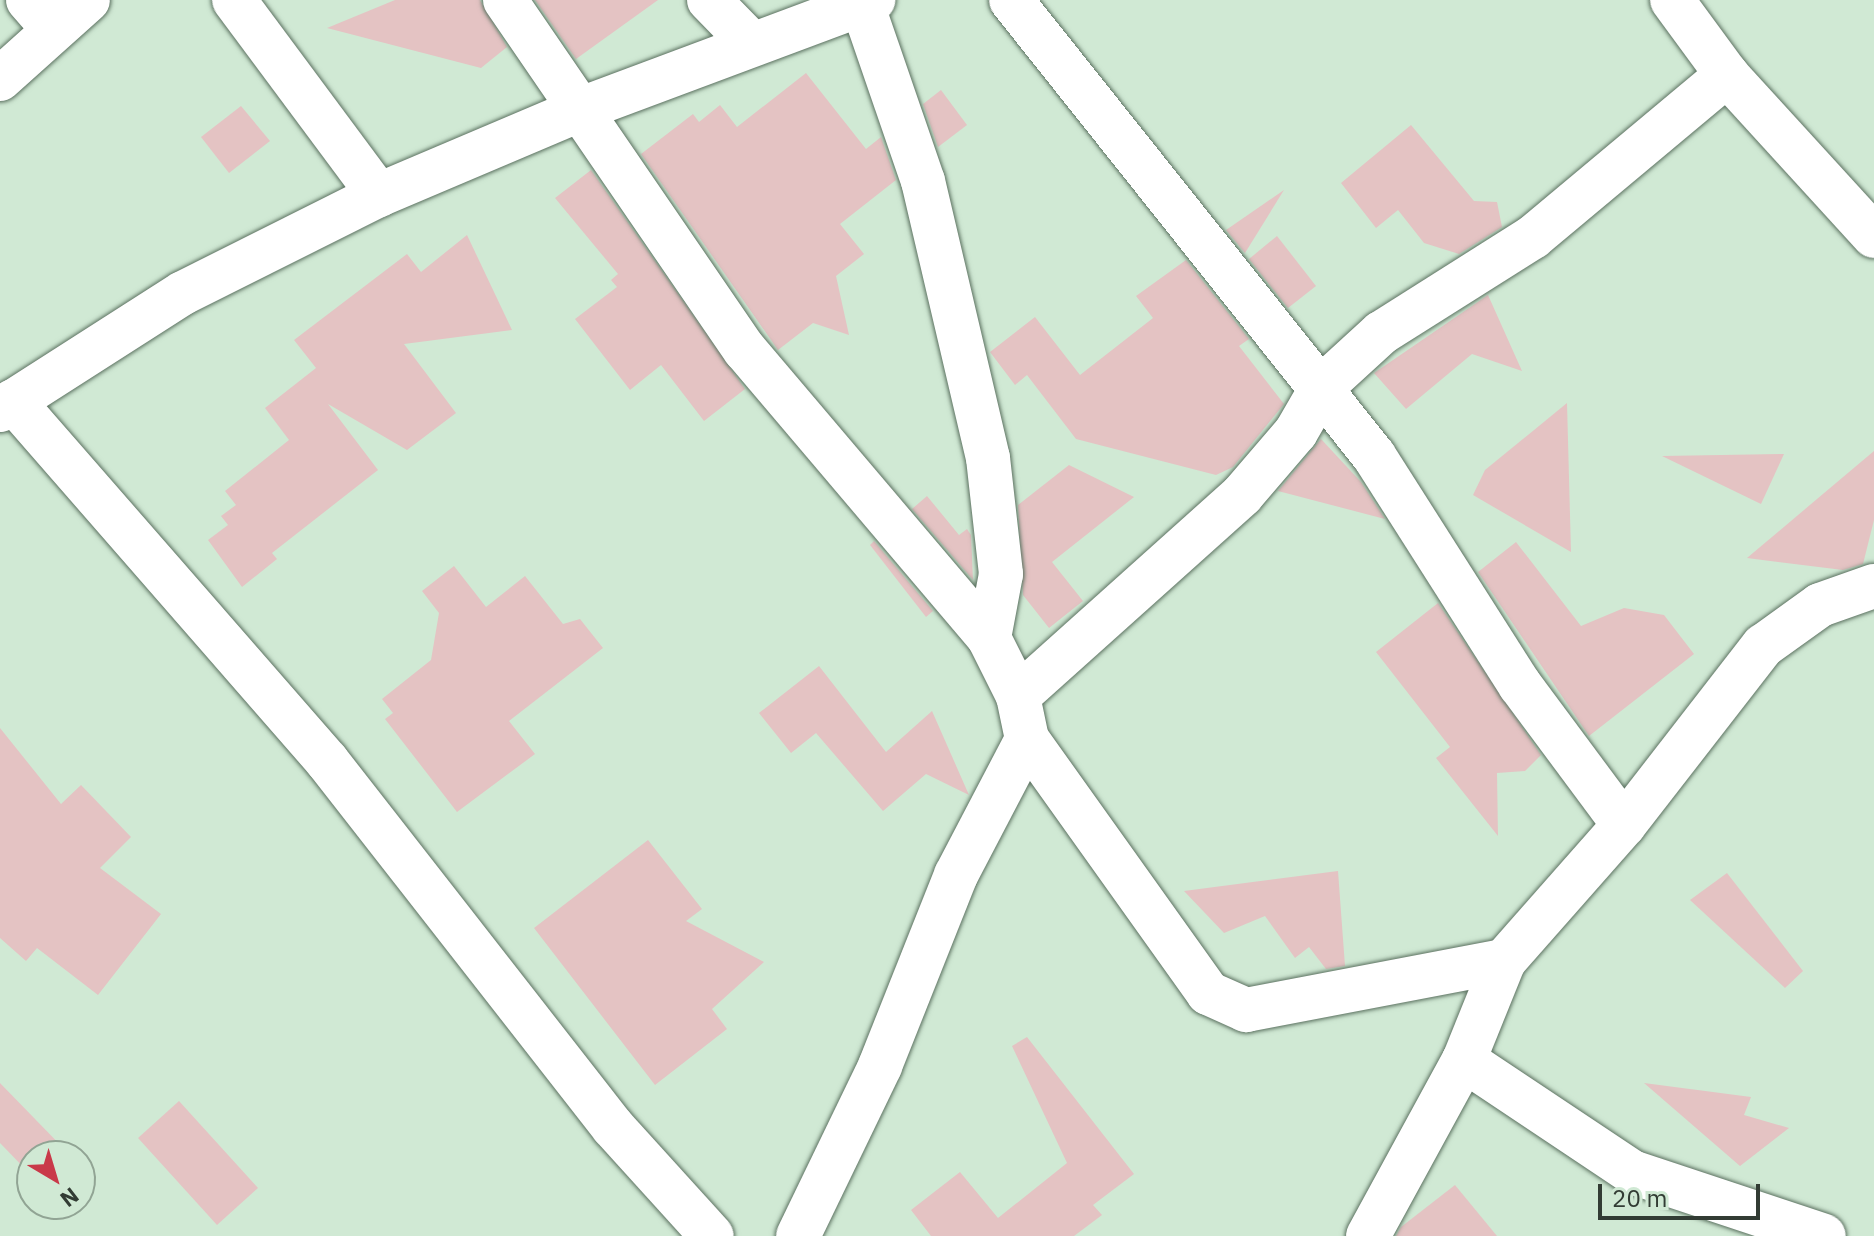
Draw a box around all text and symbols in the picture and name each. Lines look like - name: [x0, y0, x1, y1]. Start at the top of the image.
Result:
- north arrow: [16, 1140, 96, 1220]
- scale bar: [1602, 1168, 1764, 1218]
- text: N: [55, 1181, 85, 1214]
- text: 20 m: [1612, 1182, 1667, 1214]

